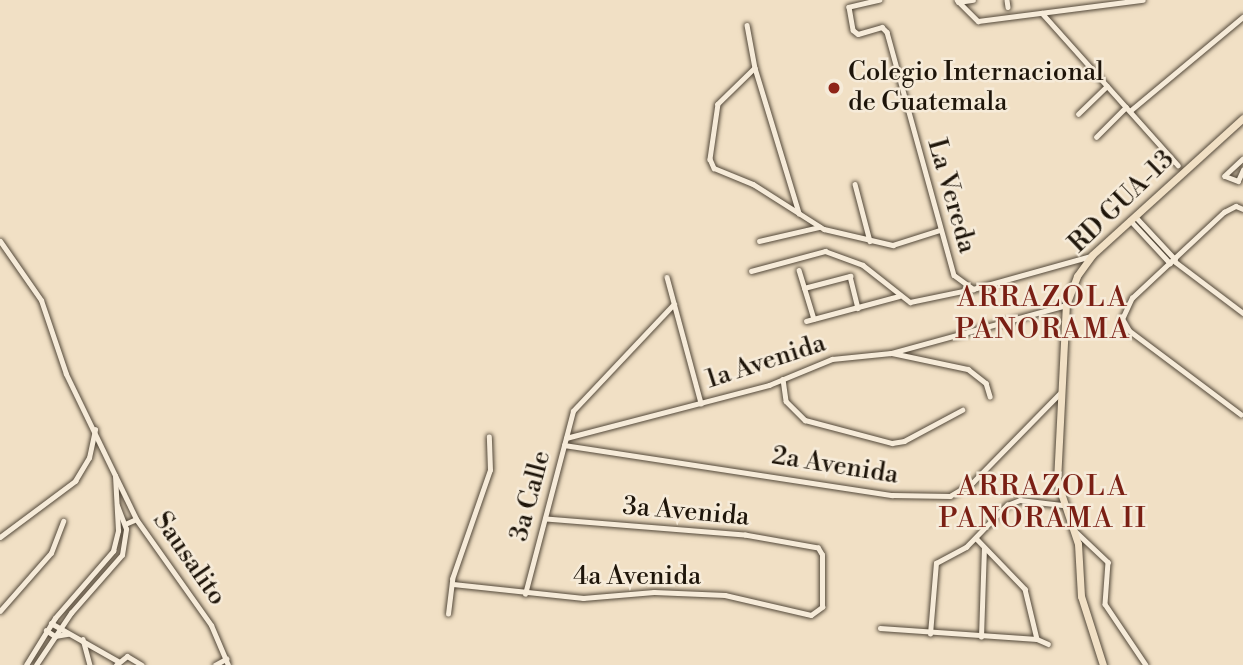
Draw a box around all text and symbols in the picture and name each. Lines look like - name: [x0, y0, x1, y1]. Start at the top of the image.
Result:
- place label: Colegio Internacional de Guatemala: [848, 57, 1104, 119]
- marker: Colegio Internacional de Guatemala: [826, 80, 842, 96]
- street label: La Vereda: [920, 135, 982, 257]
- street label: RD GUA-13: [1063, 144, 1181, 260]
- district label: ARRAZOLA PANORAMA: [956, 281, 1130, 347]
- street label: 1a Avenida: [702, 328, 830, 396]
- street label: 2a Avenida: [770, 441, 900, 491]
- street label: 3a Calle: [504, 447, 558, 545]
- district label: ARRAZOLA PANORAMA II: [940, 470, 1146, 536]
- street label: 3a Avenida: [621, 491, 751, 533]
- street label: Sausalito: [146, 506, 232, 612]
- street label: 4a Avenida: [573, 561, 701, 593]

